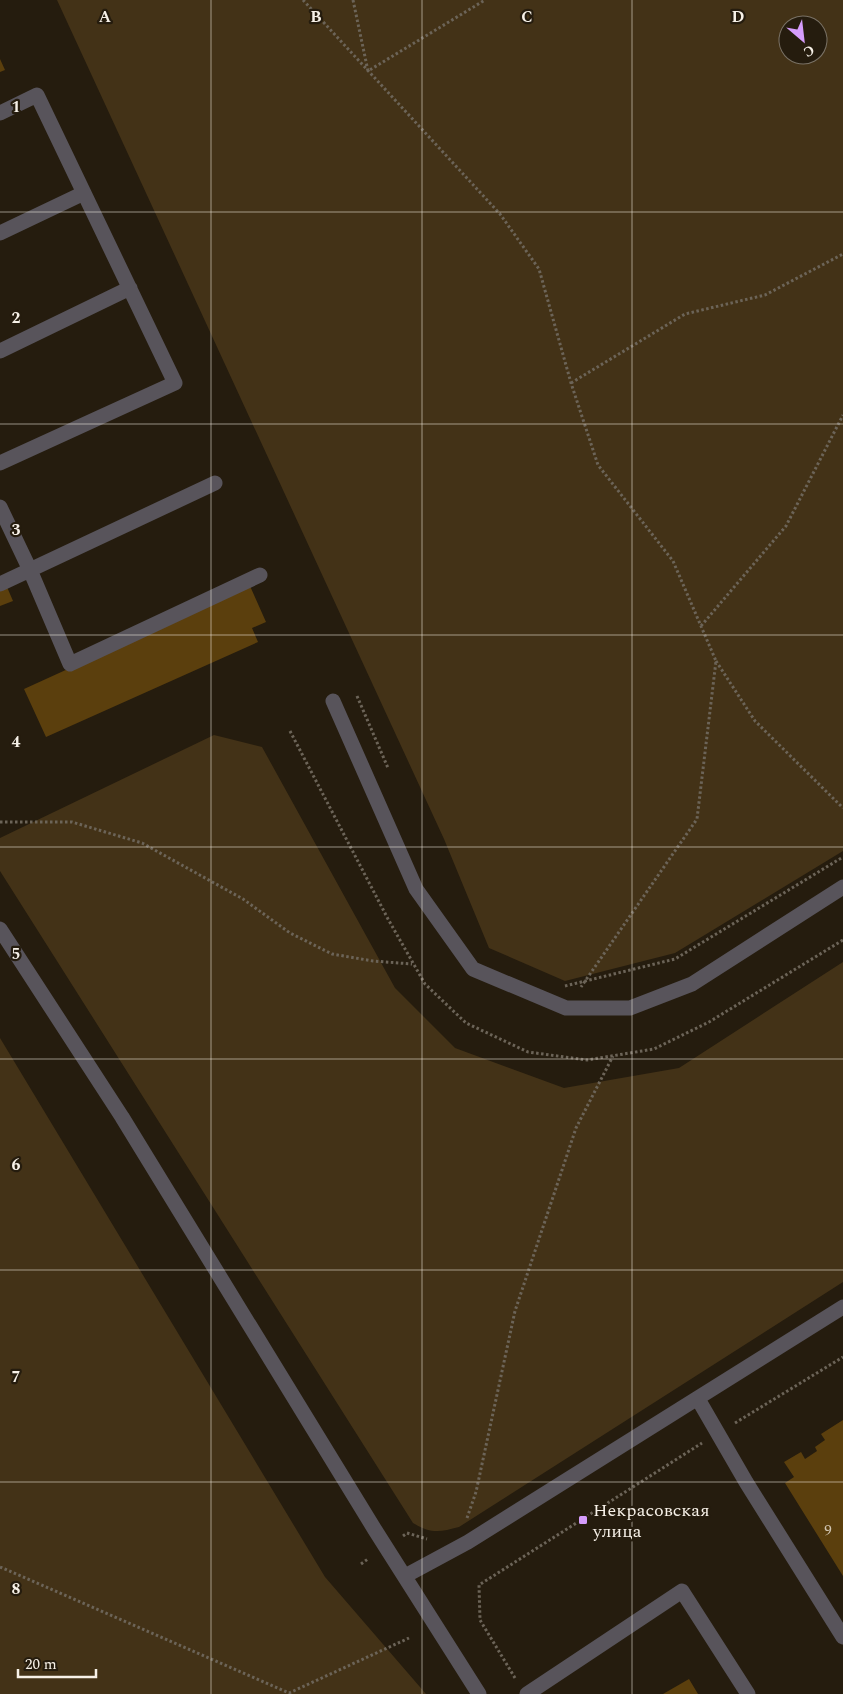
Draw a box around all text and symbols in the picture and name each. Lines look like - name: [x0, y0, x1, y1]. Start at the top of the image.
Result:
- text: A: [99, 5, 112, 29]
- text: B: [310, 5, 322, 29]
- text: C: [521, 5, 533, 29]
- text: D: [732, 5, 745, 29]
- north arrow: [778, 15, 828, 65]
- text: С: [800, 39, 818, 63]
- text: 1: [12, 95, 20, 119]
- text: 2: [12, 306, 21, 330]
- text: 3: [12, 518, 21, 542]
- text: 4: [12, 730, 21, 754]
- text: 5: [12, 942, 20, 966]
- text: 6: [12, 1153, 21, 1177]
- text: 7: [12, 1365, 21, 1389]
- place label: Некрасовская улица: [592, 1497, 710, 1545]
- marker: Некрасовская улица: [577, 1514, 589, 1526]
- house number: 9: [824, 1519, 832, 1542]
- text: 8: [12, 1577, 21, 1601]
- scale bar: [18, 1646, 95, 1678]
- text: 20 m: [25, 1653, 57, 1676]

